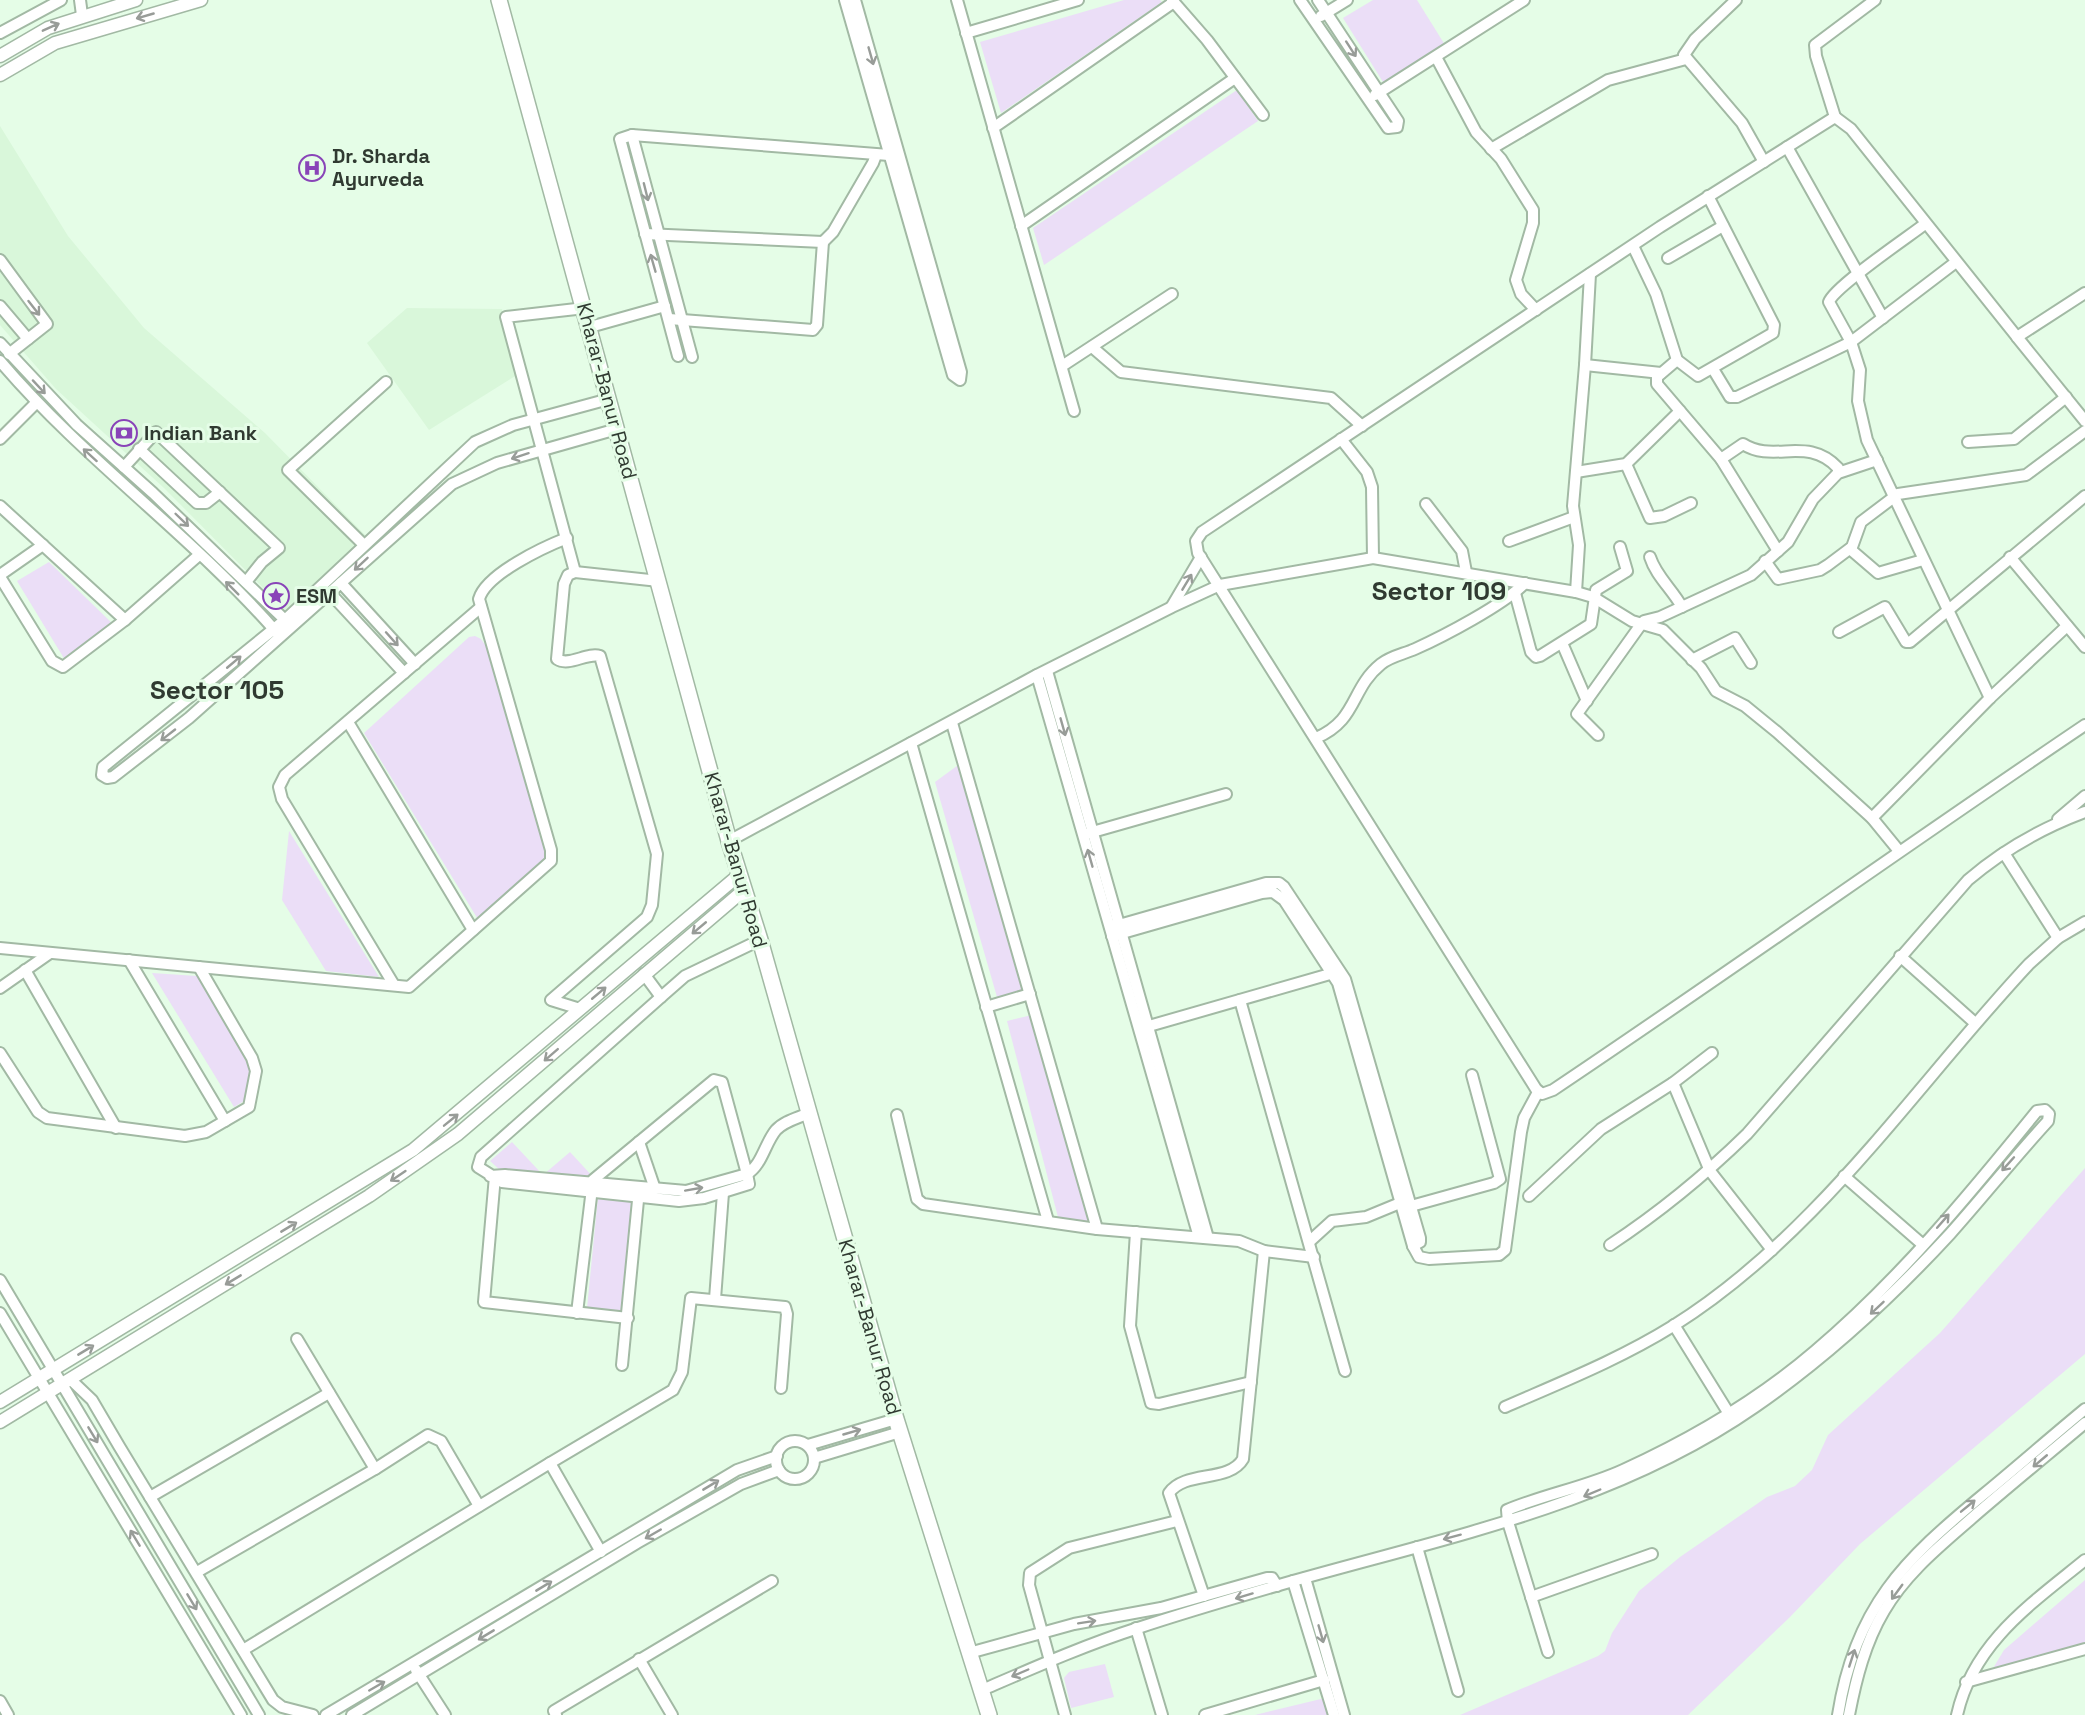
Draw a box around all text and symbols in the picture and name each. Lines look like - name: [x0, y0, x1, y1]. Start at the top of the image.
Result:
- one-way arrow: [136, 11, 155, 22]
- one-way arrow: [41, 21, 60, 32]
- one-way arrow: [1344, 40, 1357, 57]
- one-way arrow: [866, 46, 877, 65]
- place label: Dr. Sharda Ayurveda: [332, 143, 430, 192]
- hospital icon: Dr. Sharda Ayurveda: [297, 153, 327, 183]
- one-way arrow: [641, 182, 653, 201]
- one-way arrow: [647, 254, 658, 273]
- one-way arrow: [28, 299, 41, 315]
- street label: Kharar-Banur Road: [571, 300, 643, 482]
- one-way arrow: [32, 379, 46, 394]
- bank icon: Indian Bank: [109, 418, 139, 448]
- place label: Indian Bank: [144, 420, 257, 446]
- one-way arrow: [83, 448, 98, 462]
- one-way arrow: [511, 451, 530, 462]
- one-way arrow: [174, 513, 189, 527]
- one-way arrow: [354, 557, 369, 571]
- one-way arrow: [1181, 574, 1193, 591]
- district label: Sector 109: [1372, 574, 1506, 608]
- one-way arrow: [225, 580, 240, 595]
- place icon: ESM: [261, 581, 291, 611]
- place label: ESM: [296, 583, 337, 609]
- one-way arrow: [385, 631, 399, 646]
- one-way arrow: [226, 655, 241, 669]
- district label: Sector 105: [150, 673, 284, 707]
- one-way arrow: [1058, 718, 1069, 737]
- one-way arrow: [160, 728, 176, 741]
- street label: Kharar-Banur Road: [698, 769, 774, 951]
- one-way arrow: [1083, 849, 1095, 868]
- one-way arrow: [692, 921, 707, 935]
- one-way arrow: [591, 986, 606, 1000]
- one-way arrow: [543, 1048, 559, 1061]
- one-way arrow: [443, 1113, 458, 1127]
- one-way arrow: [2001, 1157, 2015, 1172]
- one-way arrow: [391, 1170, 407, 1182]
- one-way arrow: [684, 1183, 703, 1194]
- one-way arrow: [1937, 1213, 1950, 1229]
- one-way arrow: [280, 1221, 297, 1233]
- street label: Kharar-Banur Road: [832, 1236, 908, 1418]
- one-way arrow: [225, 1274, 242, 1286]
- one-way arrow: [1869, 1301, 1884, 1315]
- one-way arrow: [77, 1344, 94, 1356]
- one-way arrow: [87, 1426, 99, 1443]
- one-way arrow: [842, 1426, 861, 1437]
- one-way arrow: [2032, 1454, 2048, 1467]
- one-way arrow: [703, 1479, 720, 1491]
- one-way arrow: [1583, 1488, 1601, 1499]
- one-way arrow: [1960, 1500, 1976, 1513]
- one-way arrow: [645, 1529, 662, 1541]
- one-way arrow: [129, 1530, 141, 1547]
- one-way arrow: [1443, 1532, 1462, 1543]
- one-way arrow: [535, 1580, 552, 1592]
- one-way arrow: [1891, 1584, 1903, 1600]
- one-way arrow: [1235, 1591, 1254, 1602]
- one-way arrow: [187, 1593, 199, 1610]
- one-way arrow: [1076, 1616, 1096, 1627]
- one-way arrow: [1316, 1624, 1328, 1643]
- one-way arrow: [478, 1629, 495, 1641]
- one-way arrow: [1847, 1649, 1858, 1668]
- one-way arrow: [1012, 1668, 1030, 1679]
- one-way arrow: [368, 1679, 385, 1691]

